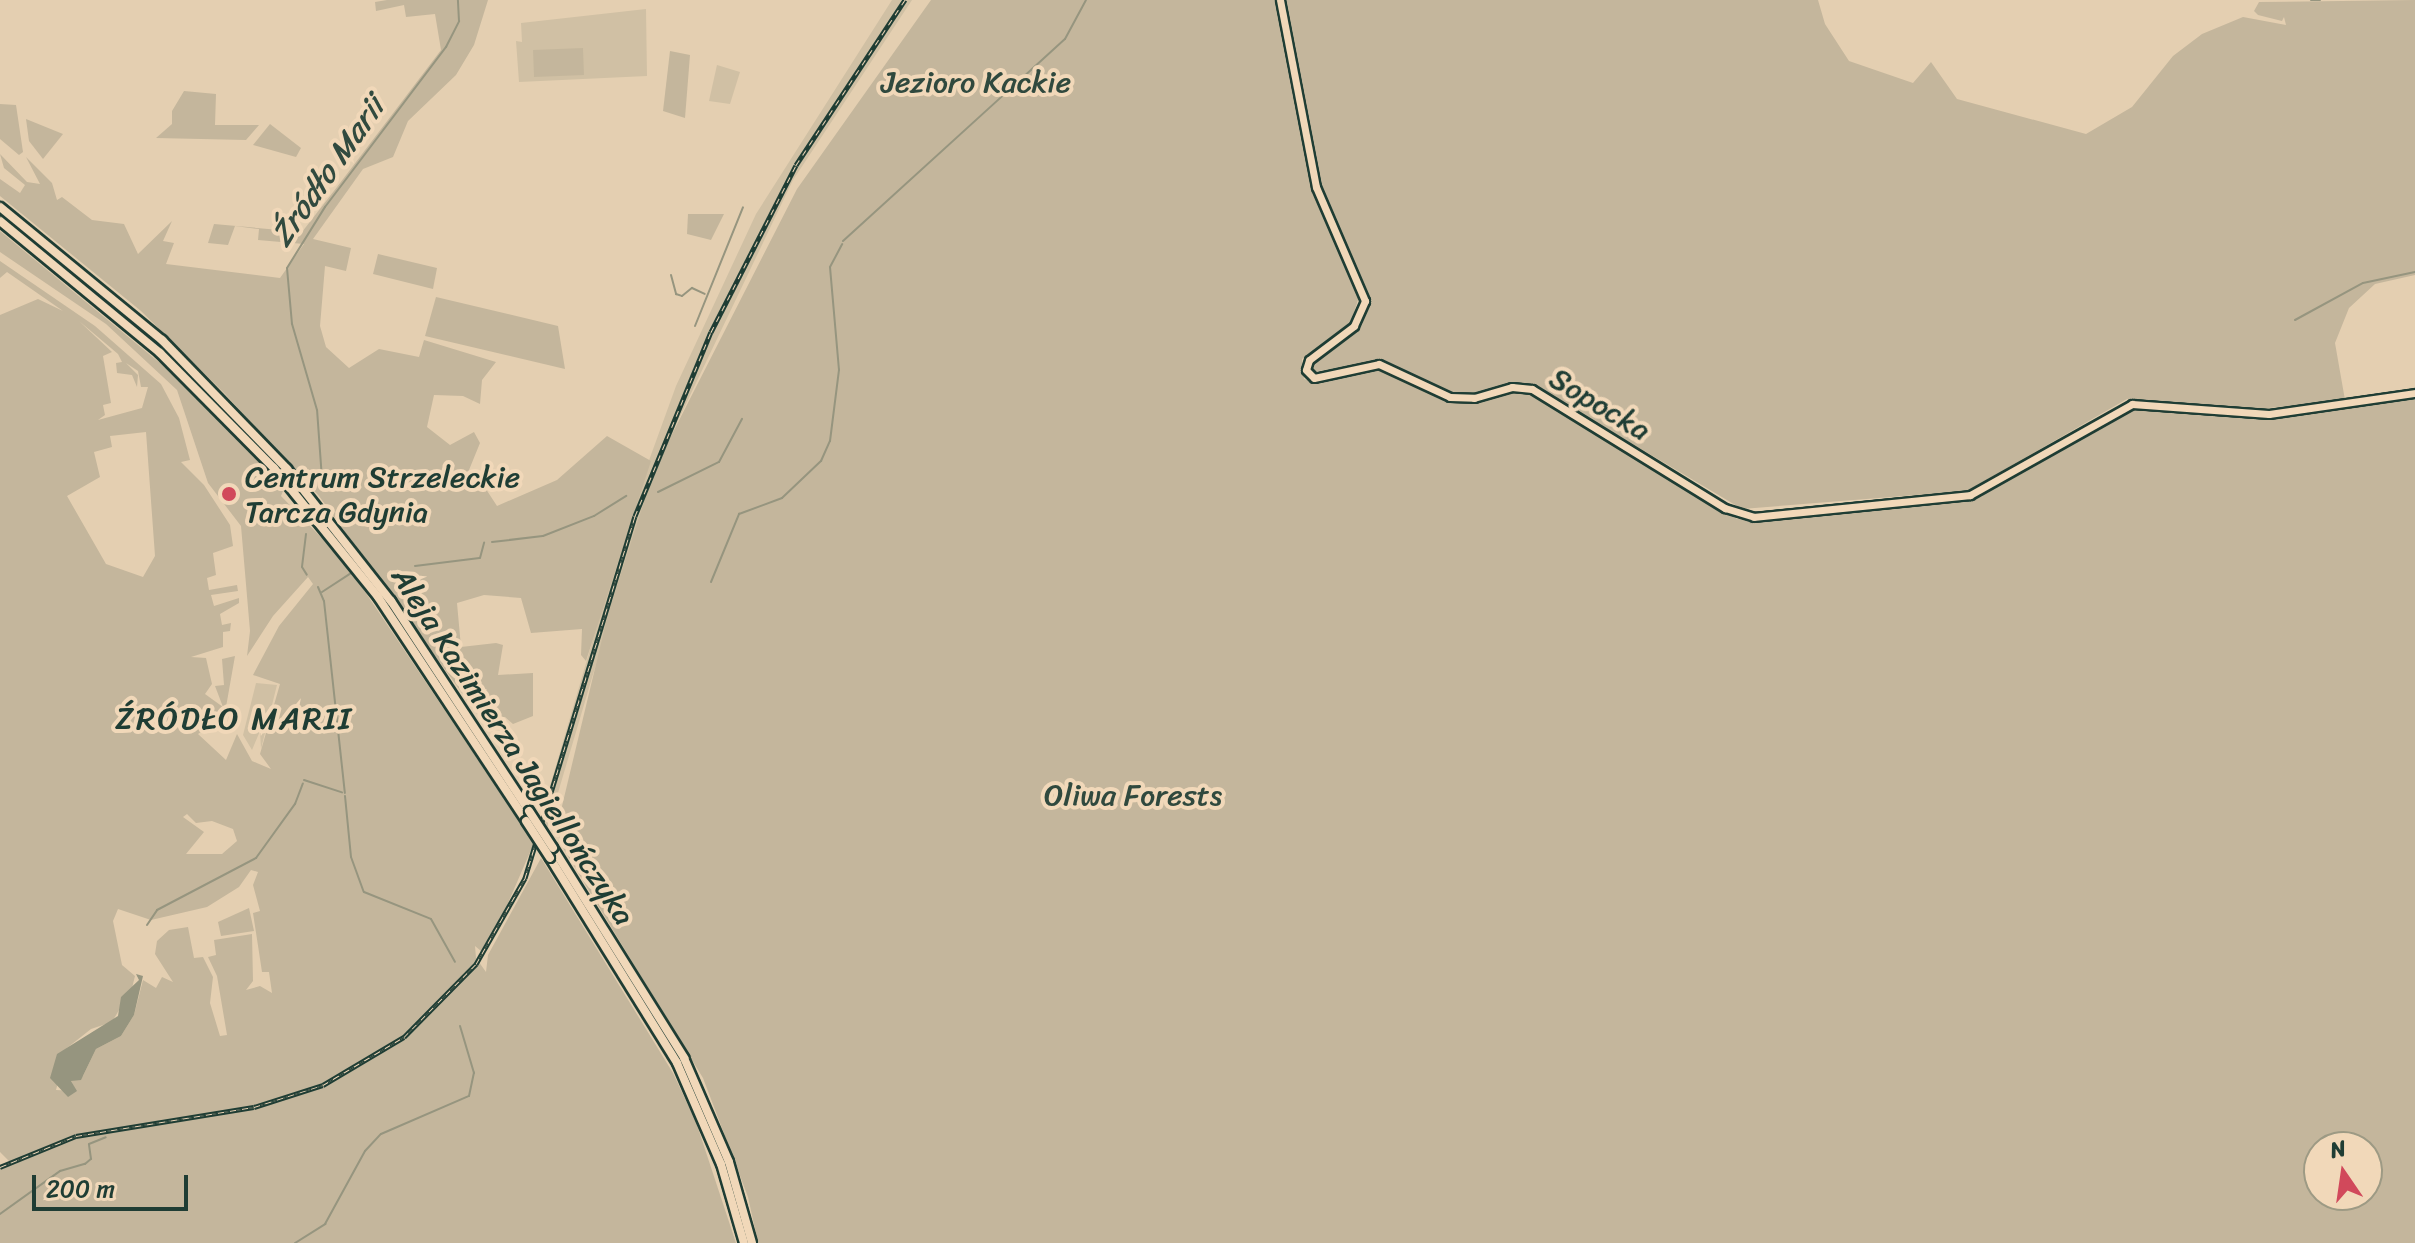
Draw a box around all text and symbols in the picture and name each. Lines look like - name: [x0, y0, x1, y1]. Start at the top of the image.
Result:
- park label: Jezioro Kackie: [881, 64, 1071, 100]
- water label: Źródło Marii: [263, 90, 393, 254]
- street label: Sopocka: [1543, 360, 1657, 448]
- place label: Centrum Strzeleckie Tarcza Gdynia: [245, 459, 520, 530]
- marker: Centrum Strzeleckie Tarcza Gdynia: [220, 485, 238, 503]
- street label: Aleja Kazimierza Jagiellończyka: [384, 560, 642, 932]
- district label: ŹRÓDŁO MARII: [118, 700, 350, 738]
- park label: Oliwa Forests: [1044, 777, 1222, 813]
- text: N: [2326, 1128, 2350, 1170]
- north arrow: [2303, 1131, 2383, 1211]
- scale bar: [36, 1159, 192, 1209]
- text: 200 m: [46, 1168, 115, 1210]

